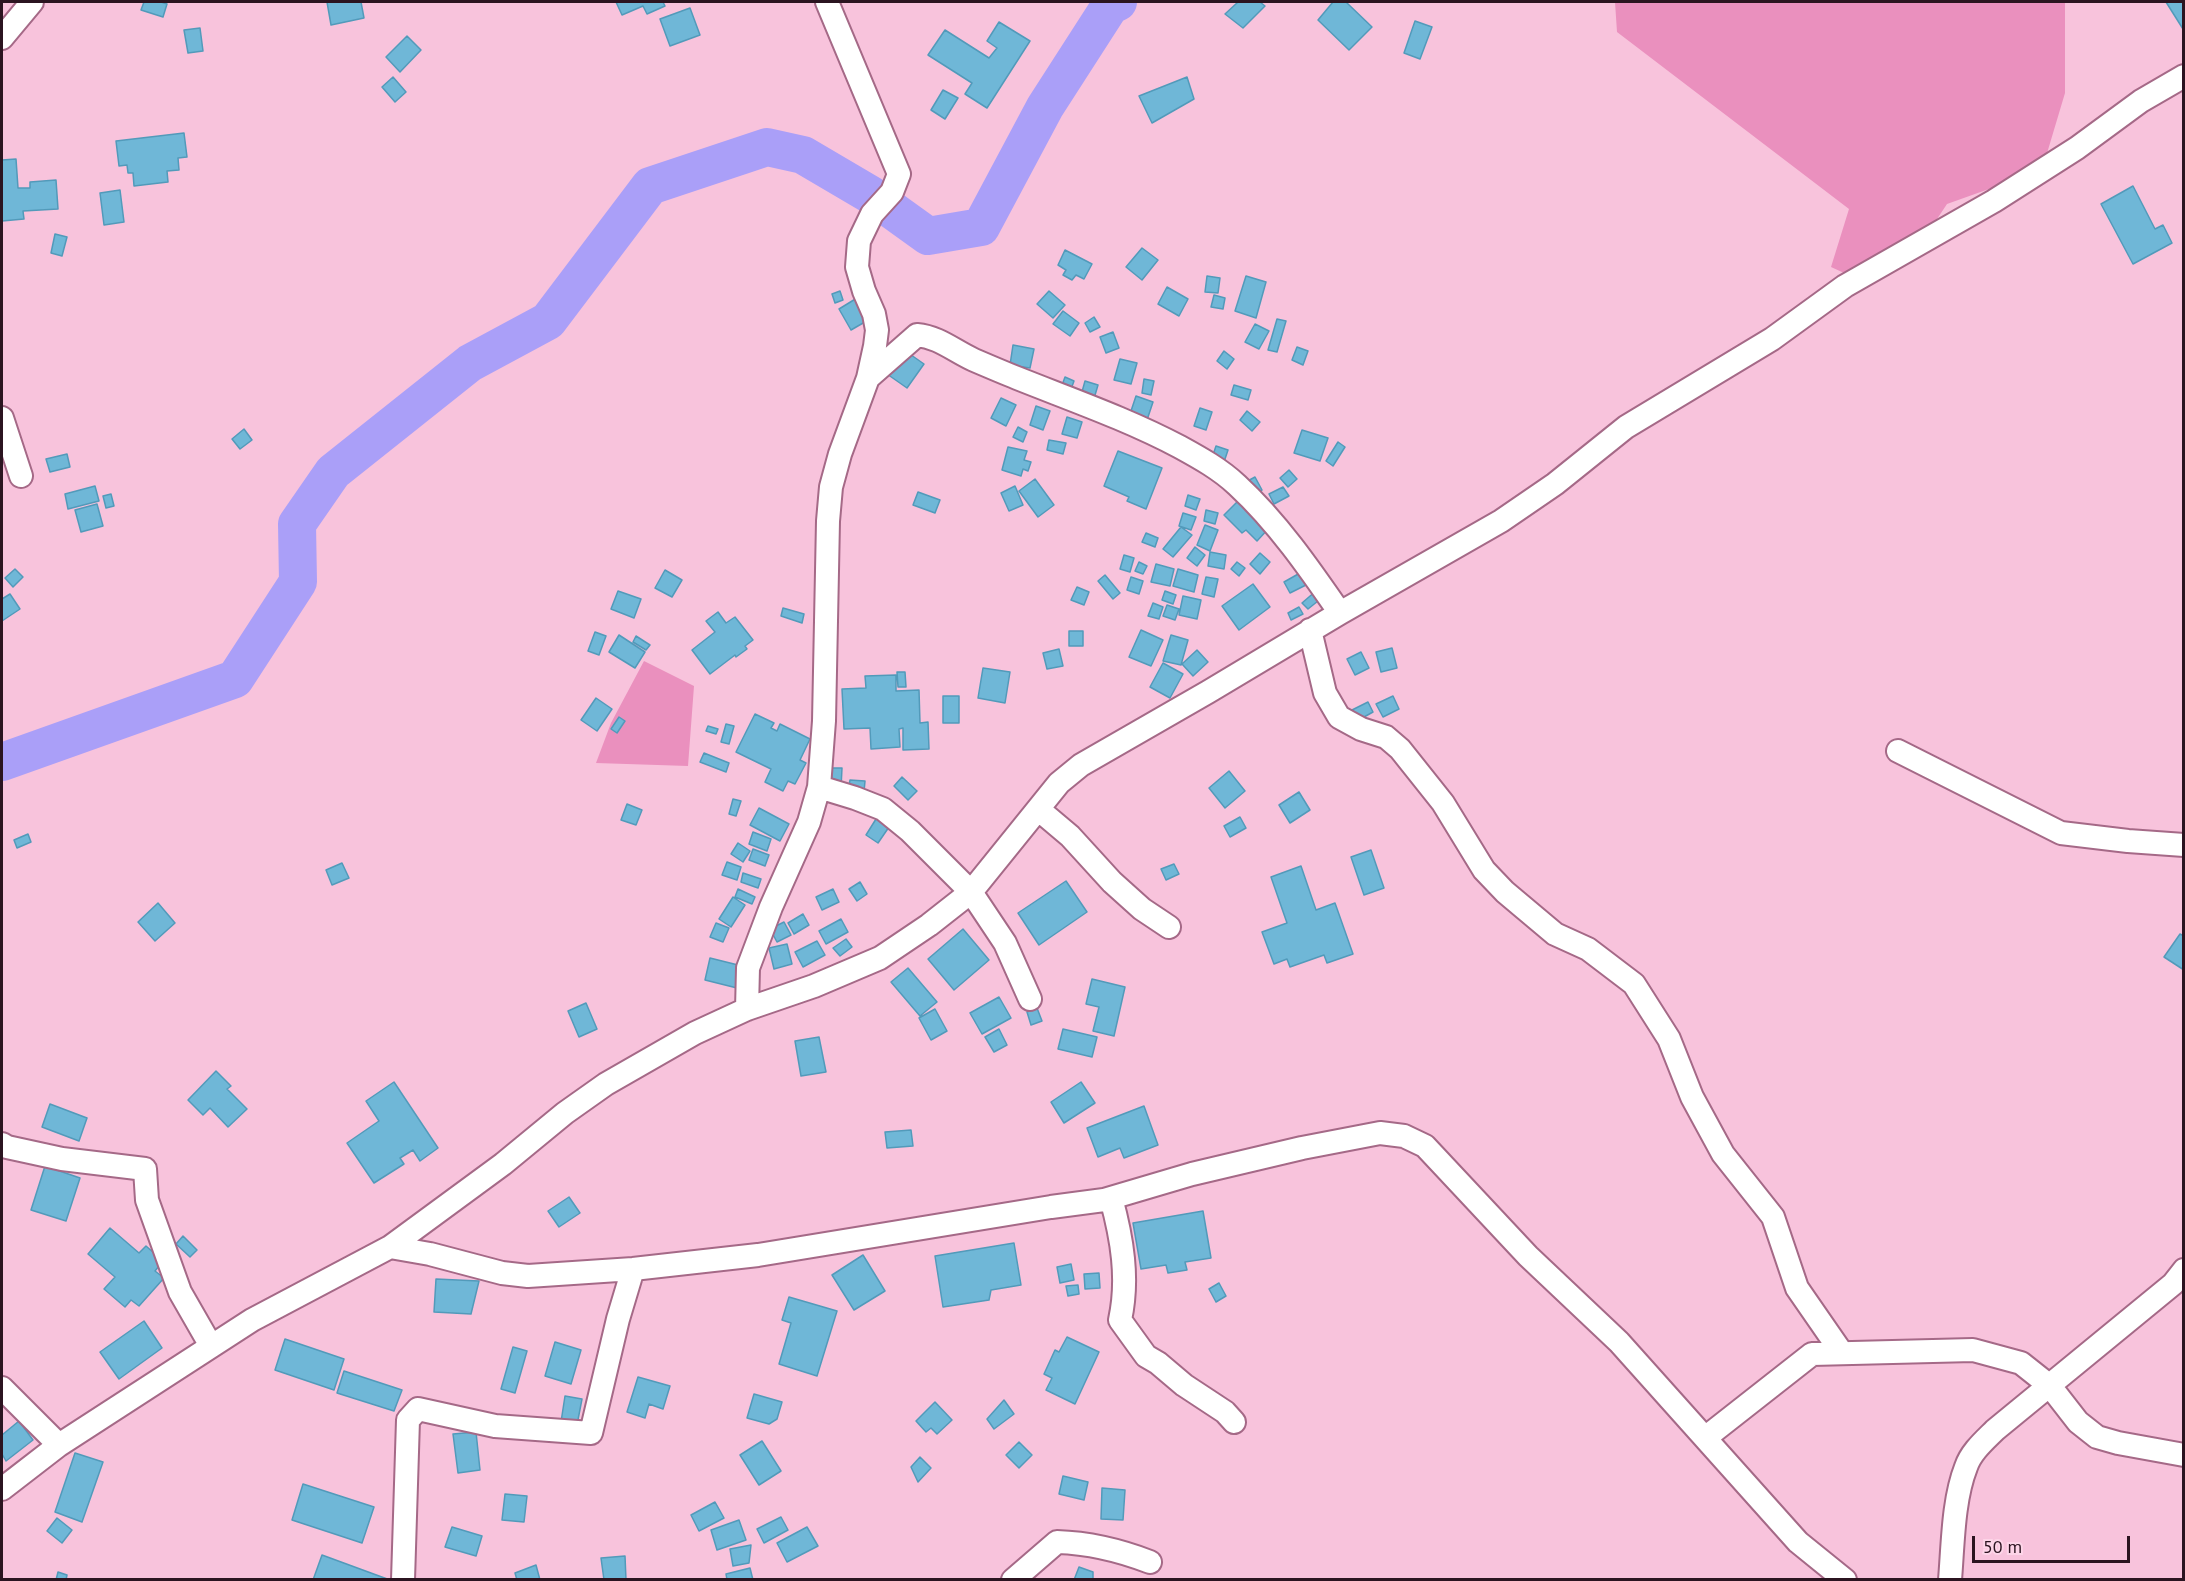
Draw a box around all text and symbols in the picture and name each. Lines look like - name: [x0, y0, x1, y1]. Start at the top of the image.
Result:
- scale bar: [1975, 1524, 2132, 1562]
- text: 50 m: [1983, 1535, 2022, 1558]

